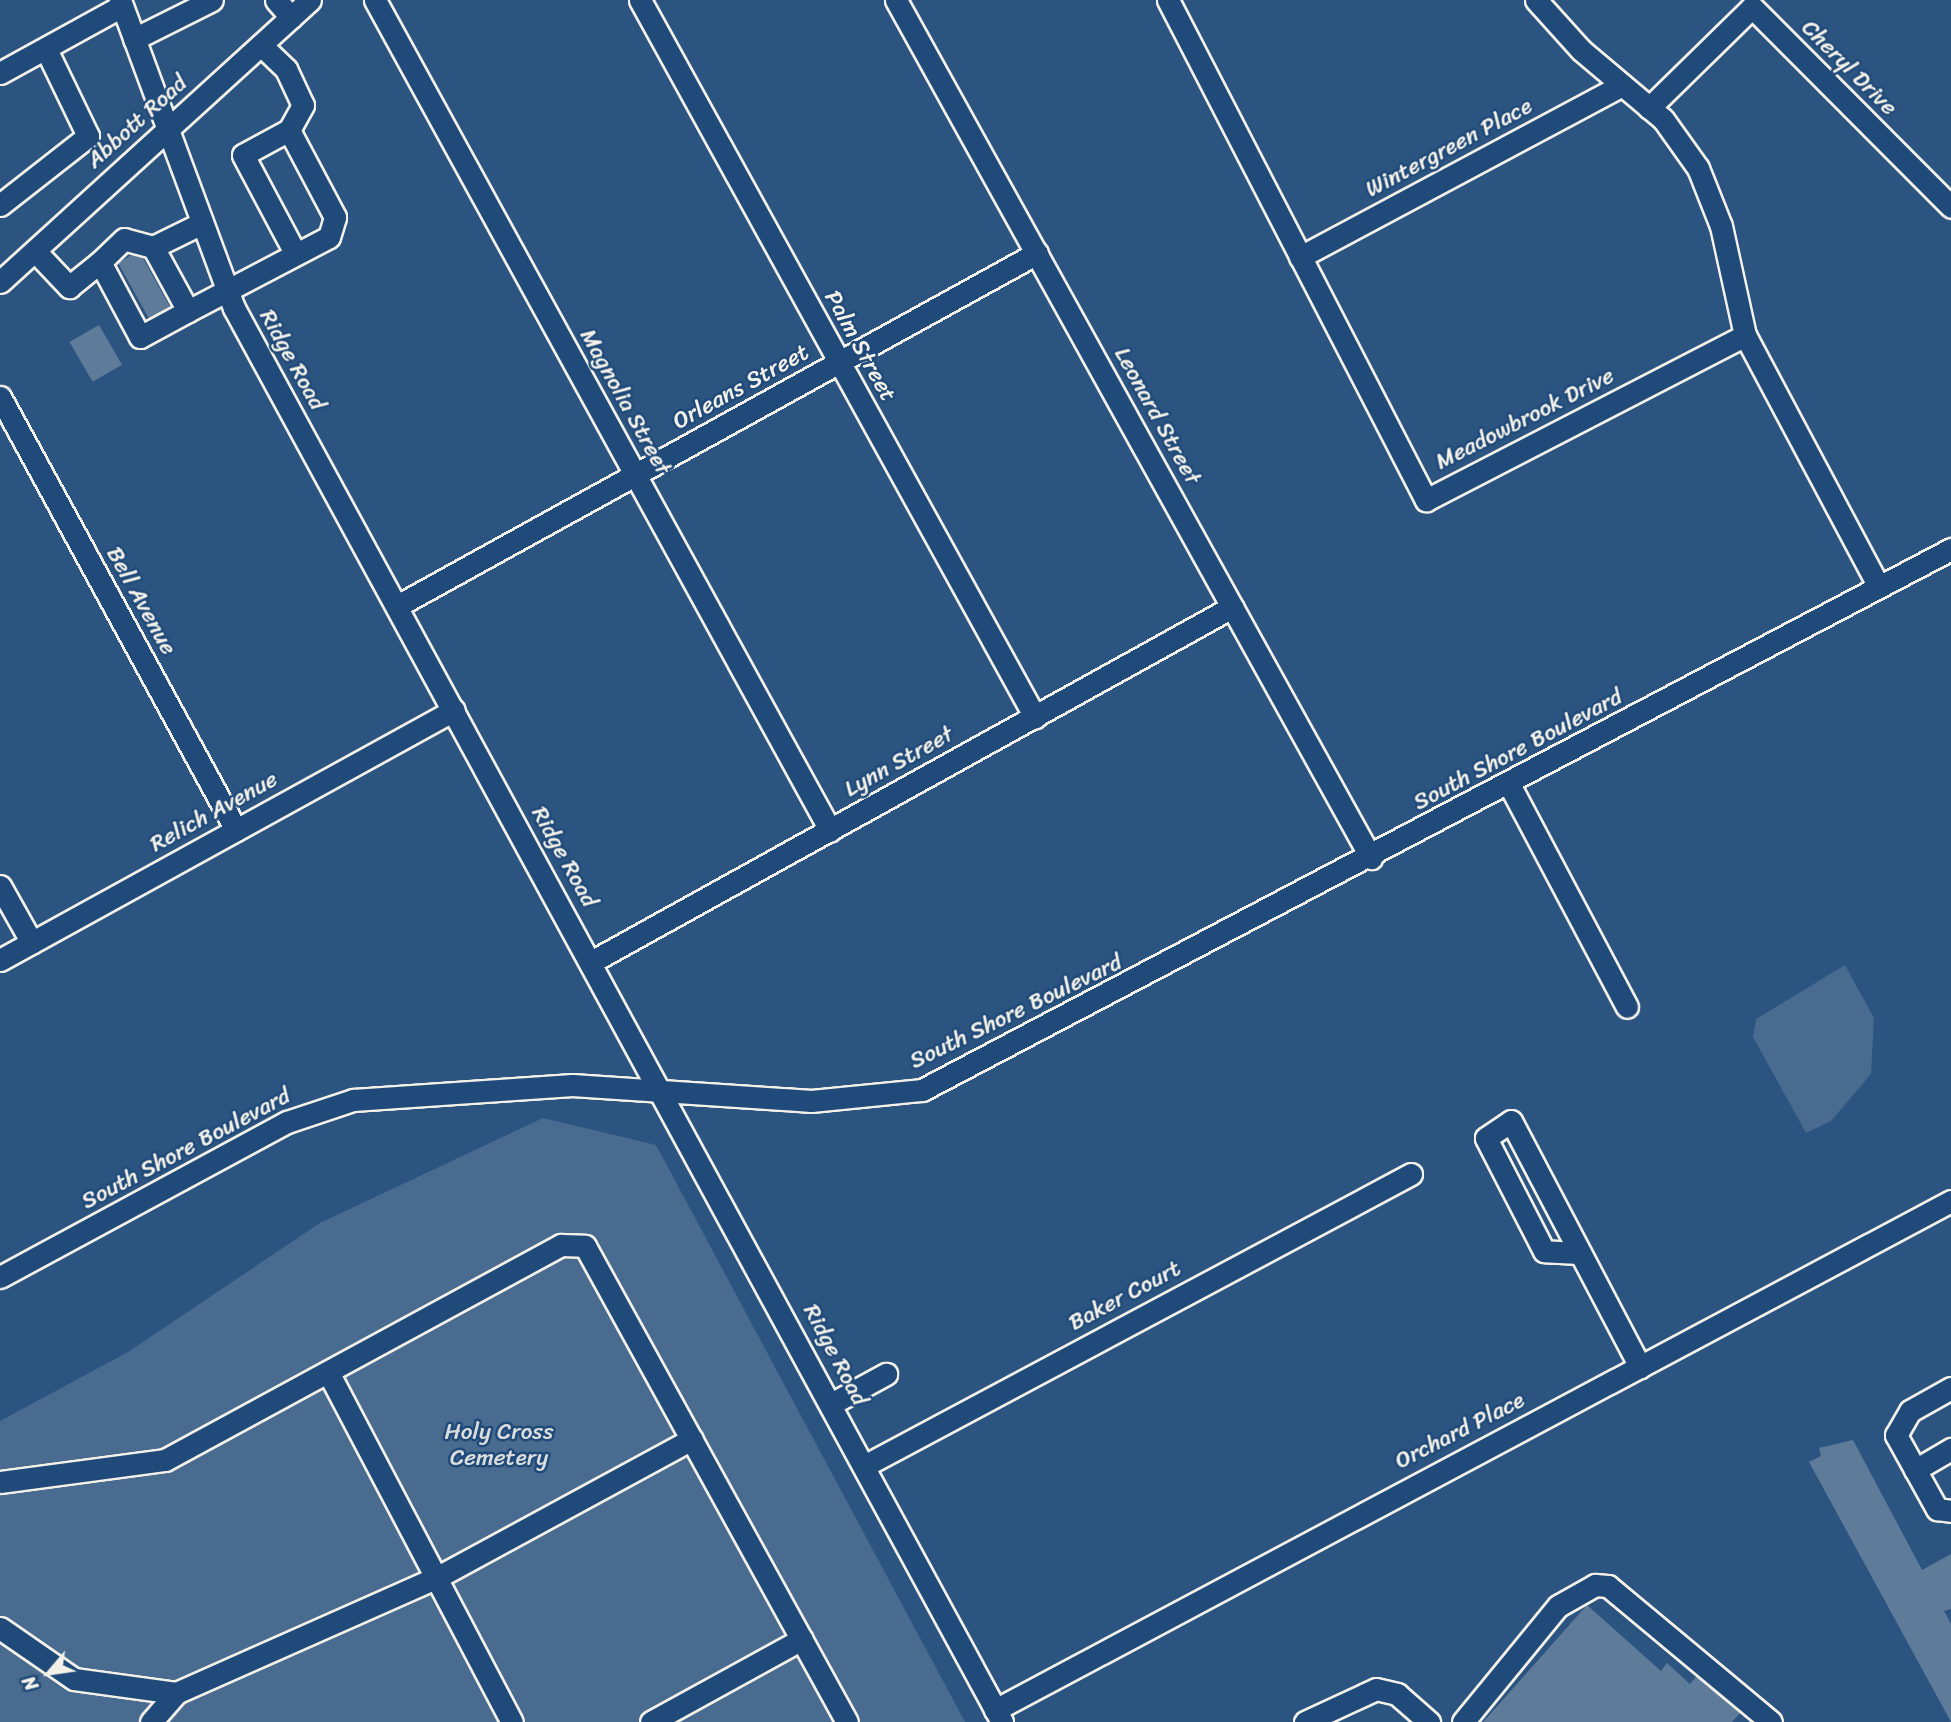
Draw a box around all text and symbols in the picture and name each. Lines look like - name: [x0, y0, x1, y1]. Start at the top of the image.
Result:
- street label: Cheryl Drive: [1795, 14, 1903, 122]
- street label: Abbott Road: [81, 70, 193, 174]
- street label: Wintergreen Place: [1361, 92, 1537, 204]
- street label: Palm Street: [818, 286, 902, 406]
- street label: Ridge Road: [253, 305, 331, 415]
- street label: Magnolia Street: [573, 324, 677, 480]
- street label: Orleans Street: [669, 339, 813, 435]
- street label: Leonard Street: [1108, 343, 1206, 489]
- street label: Meadowbrook Drive: [1431, 362, 1619, 476]
- street label: Bell Avenue: [100, 542, 182, 660]
- street label: South Shore Boulevard: [1409, 683, 1627, 817]
- street label: Lynn Street: [840, 721, 958, 803]
- street label: Relich Avenue: [145, 766, 283, 858]
- street label: Ridge Road: [525, 802, 603, 912]
- street label: South Shore Boulevard: [906, 949, 1126, 1075]
- street label: South Shore Boulevard: [77, 1082, 295, 1216]
- street label: Baker Court: [1064, 1255, 1186, 1337]
- street label: Ridge Road: [797, 1299, 873, 1411]
- street label: Orchard Place: [1390, 1386, 1530, 1476]
- park label: Holy Cross Cemetery: [445, 1418, 553, 1472]
- north arrow: [14, 1638, 84, 1708]
- text: N: [13, 1670, 48, 1697]

